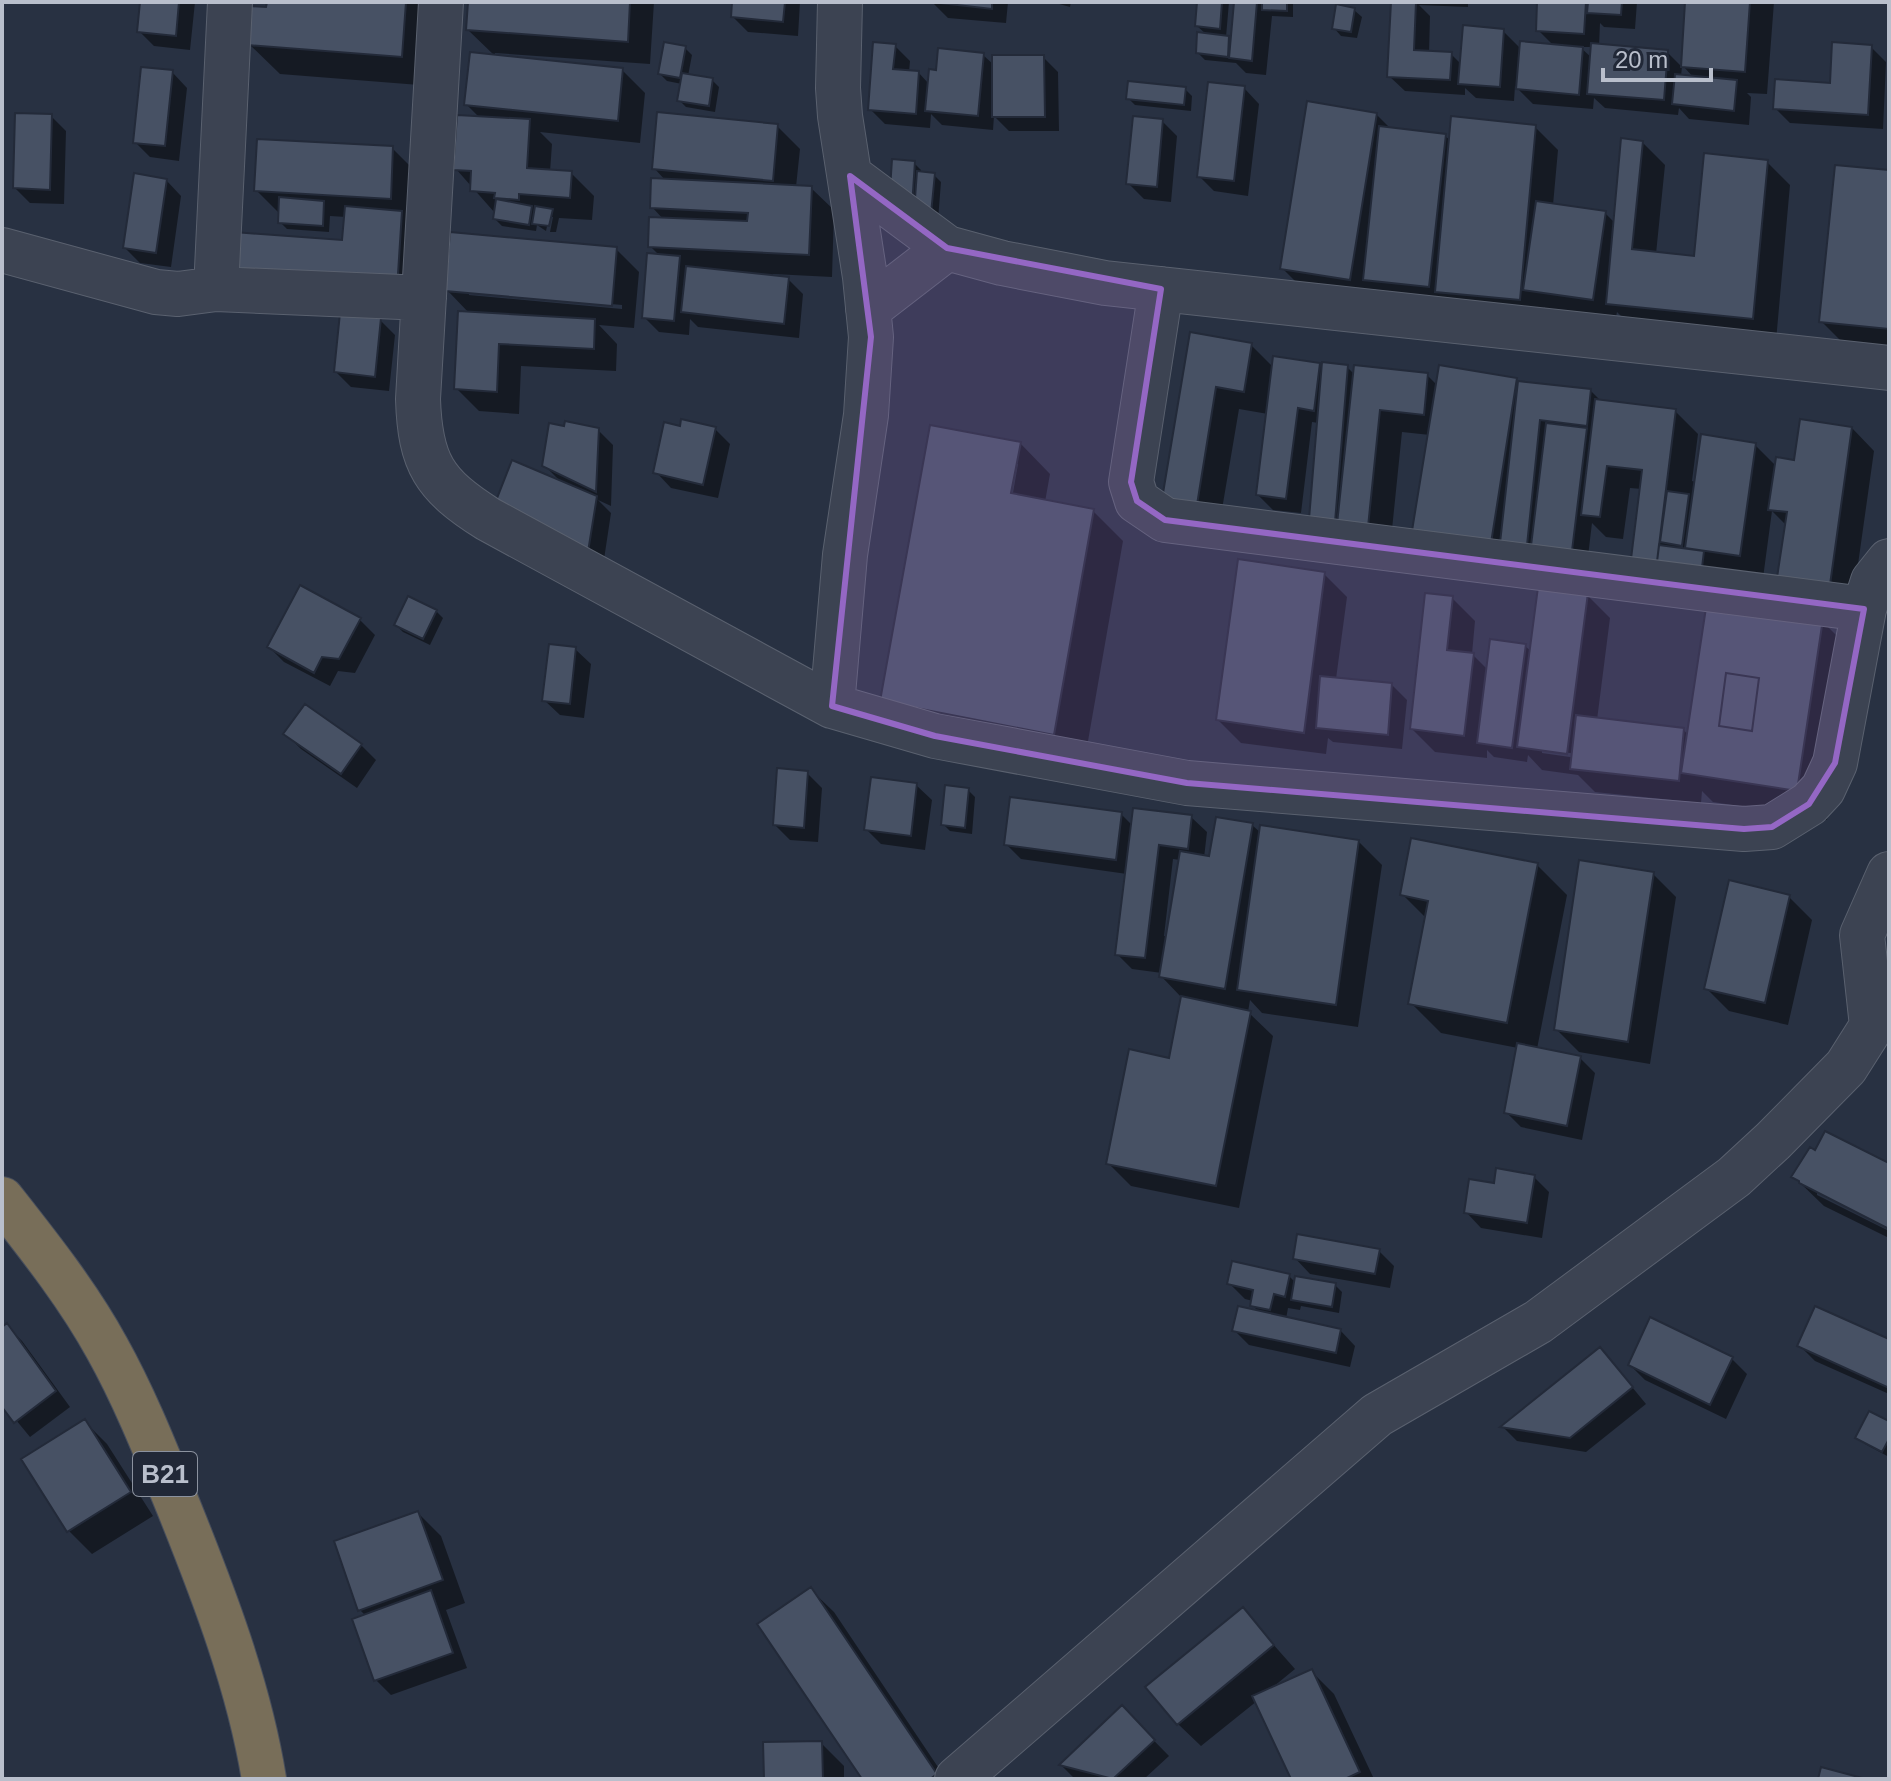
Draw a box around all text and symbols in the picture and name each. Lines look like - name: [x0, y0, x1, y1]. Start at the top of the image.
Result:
- scale bar: [1603, 32, 1711, 82]
- text: 20 m: [1615, 46, 1668, 73]
- road number: B21: [133, 1452, 197, 1496]

